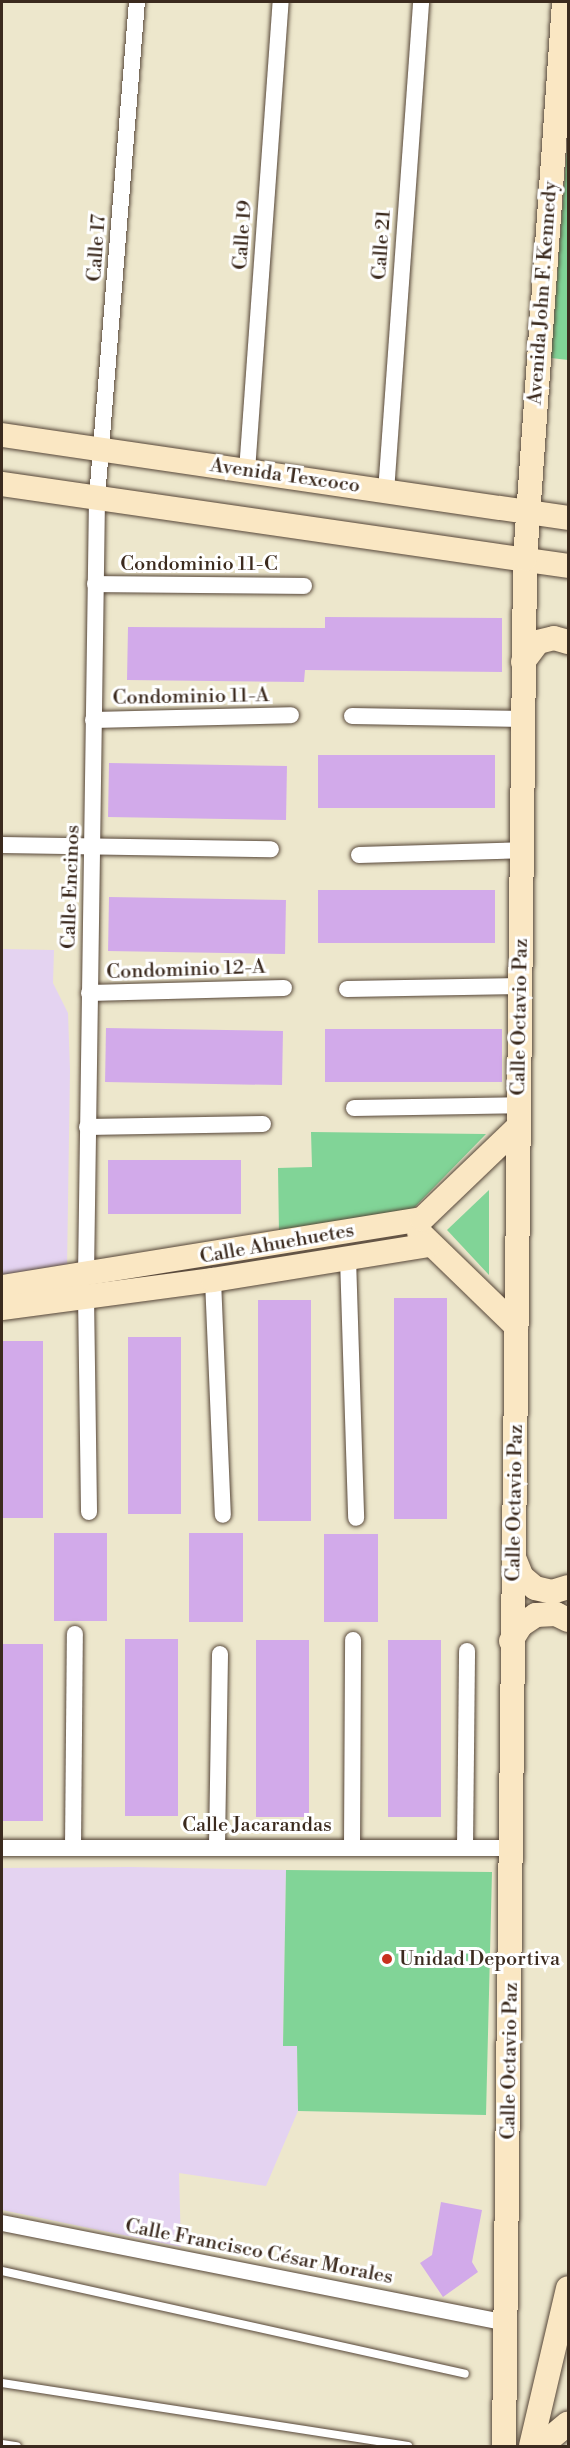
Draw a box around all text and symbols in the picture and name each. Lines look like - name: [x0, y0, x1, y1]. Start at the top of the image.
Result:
- street label: Avenida John F. Kennedy: [523, 180, 563, 406]
- street label: Calle 19: [229, 199, 257, 271]
- street label: Calle 21: [368, 209, 396, 281]
- street label: Calle 17: [83, 213, 111, 283]
- street label: Avenida Texcoco: [208, 454, 362, 498]
- street label: Condominio 11-C: [120, 552, 278, 576]
- street label: Condominio 11-A: [112, 684, 270, 710]
- street label: Calle Encinos: [57, 824, 85, 950]
- street label: Calle Octavio Paz: [507, 938, 533, 1096]
- street label: Condominio 12-A: [106, 955, 266, 985]
- street label: Calle Ahuehuetes: [198, 1219, 356, 1269]
- street label: Calle Octavio Paz: [502, 1424, 528, 1582]
- street label: Calle Jacarandas: [182, 1813, 332, 1837]
- place label: Unidad Deportiva: [399, 1947, 560, 1971]
- marker: Unidad Deportiva: [380, 1952, 394, 1966]
- street label: Calle Octavio Paz: [497, 1982, 523, 2140]
- street label: Calle Francisco César Morales: [123, 2214, 395, 2290]

